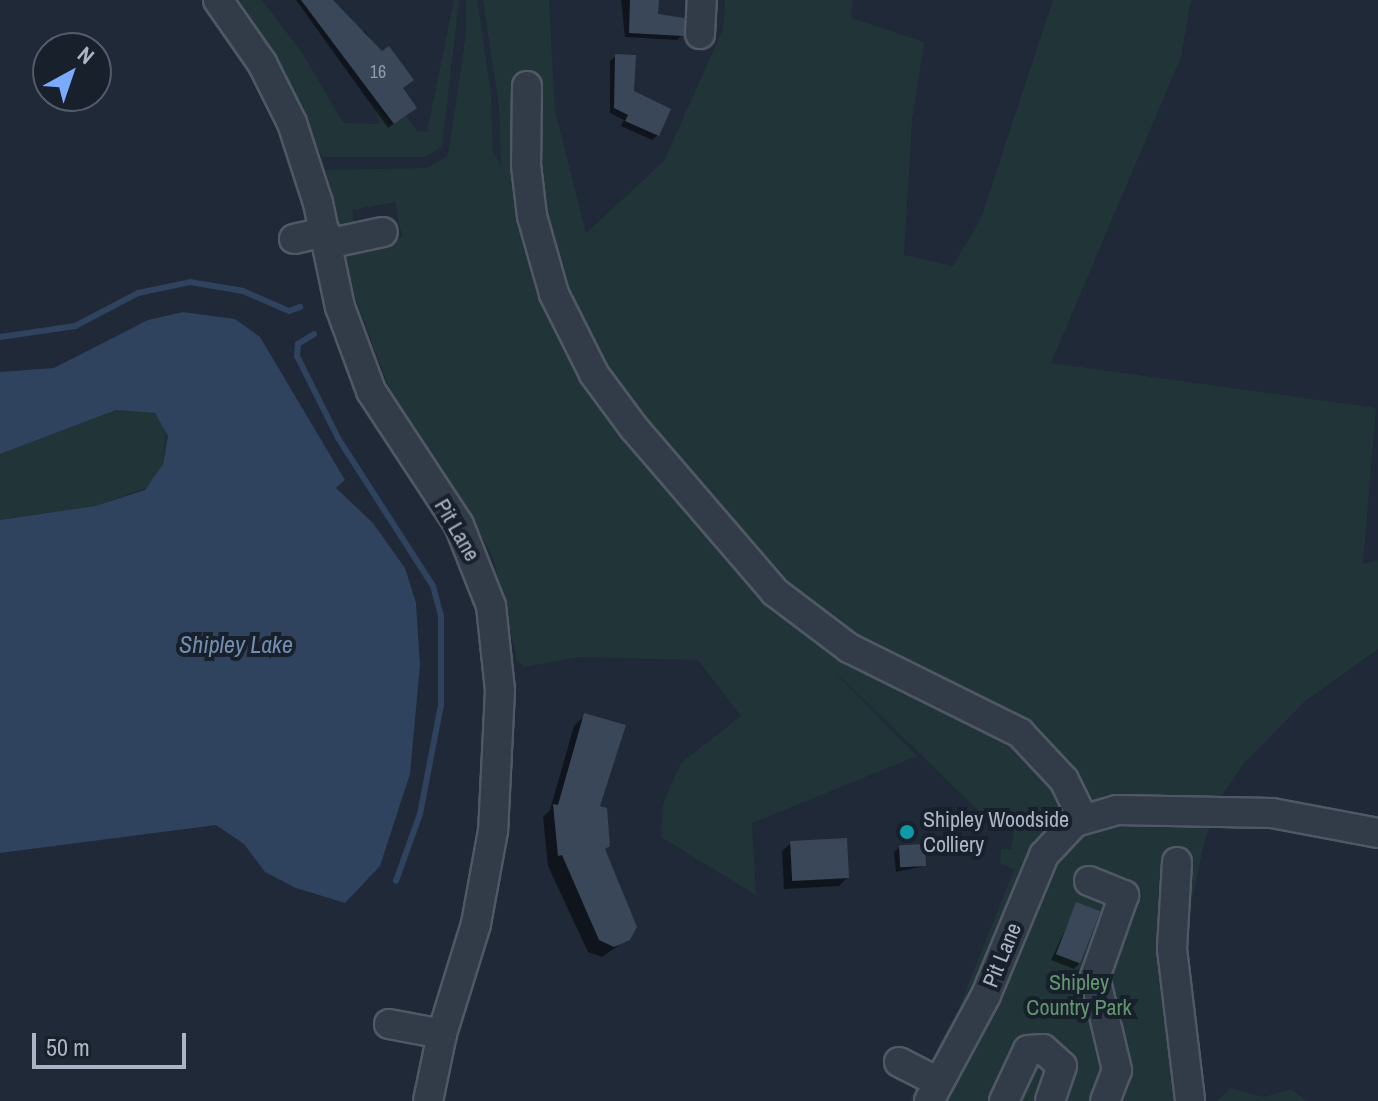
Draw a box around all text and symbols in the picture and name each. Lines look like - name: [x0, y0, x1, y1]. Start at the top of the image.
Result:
- north arrow: [32, 32, 112, 112]
- text: N: [72, 39, 101, 71]
- house number: 16: [370, 61, 386, 83]
- street label: Pit Lane: [429, 494, 485, 566]
- water label: Shipley Lake: [179, 631, 293, 659]
- place label: Shipley Woodside Colliery: [923, 806, 1069, 858]
- marker: Shipley Woodside Colliery: [898, 823, 916, 841]
- street label: Pit Lane: [977, 919, 1027, 991]
- park label: Shipley Country Park: [1026, 969, 1132, 1020]
- scale bar: [36, 1017, 190, 1067]
- text: 50 m: [46, 1031, 90, 1063]

